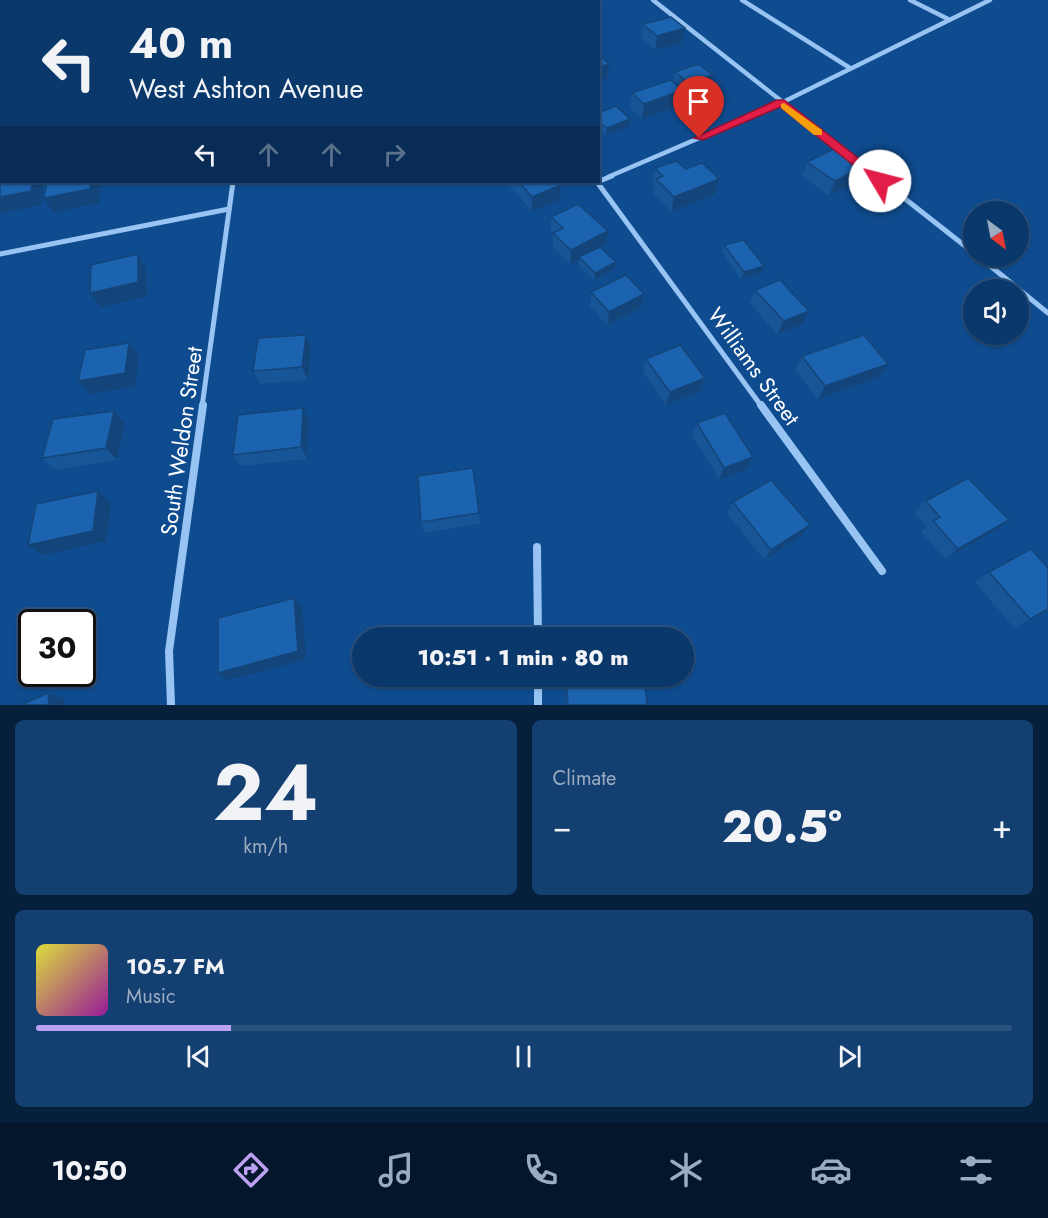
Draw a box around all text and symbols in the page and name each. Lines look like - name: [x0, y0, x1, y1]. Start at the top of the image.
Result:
- text: 40 m: [129, 13, 233, 74]
- icon: left: [30, 24, 108, 102]
- text: West Ashton Avenue: [129, 69, 363, 108]
- pin: [673, 76, 724, 138]
- icon: arrive: [682, 85, 715, 118]
- icon: left: [189, 138, 222, 171]
- icon: ahead: [252, 138, 285, 171]
- icon: ahead: [315, 138, 348, 171]
- icon: right: [378, 138, 411, 171]
- position arrow: [848, 149, 912, 213]
- north arrow: [963, 201, 1029, 267]
- map controls: [963, 201, 1029, 345]
- button: sound: [963, 279, 1029, 345]
- street label: Williams Street: [700, 300, 808, 432]
- street label: South Weldon Street: [152, 344, 210, 538]
- speed limit sign: 30: [18, 609, 96, 687]
- text: 10:51 · 1 min · 80 m: [418, 641, 628, 673]
- text: 24: [213, 737, 319, 849]
- text: Climate: [553, 764, 616, 793]
- text: 20.5°: [722, 794, 842, 859]
- text: −: [553, 803, 572, 850]
- text: +: [992, 803, 1012, 850]
- text: km/h: [243, 832, 288, 861]
- text: 105.7 FM: [126, 950, 225, 982]
- text: Music: [126, 982, 176, 1011]
- icon: previous: [182, 1040, 215, 1073]
- icon: pause: [507, 1040, 540, 1073]
- icon: next: [833, 1040, 866, 1073]
- icon: directions: [230, 1149, 272, 1191]
- icon: music: [375, 1149, 417, 1191]
- icon: phone: [520, 1149, 562, 1191]
- icon: climate: [665, 1149, 707, 1191]
- icon: car: [810, 1149, 852, 1191]
- icon: filters: [955, 1149, 997, 1191]
- text: 10:50: [51, 1151, 127, 1190]

